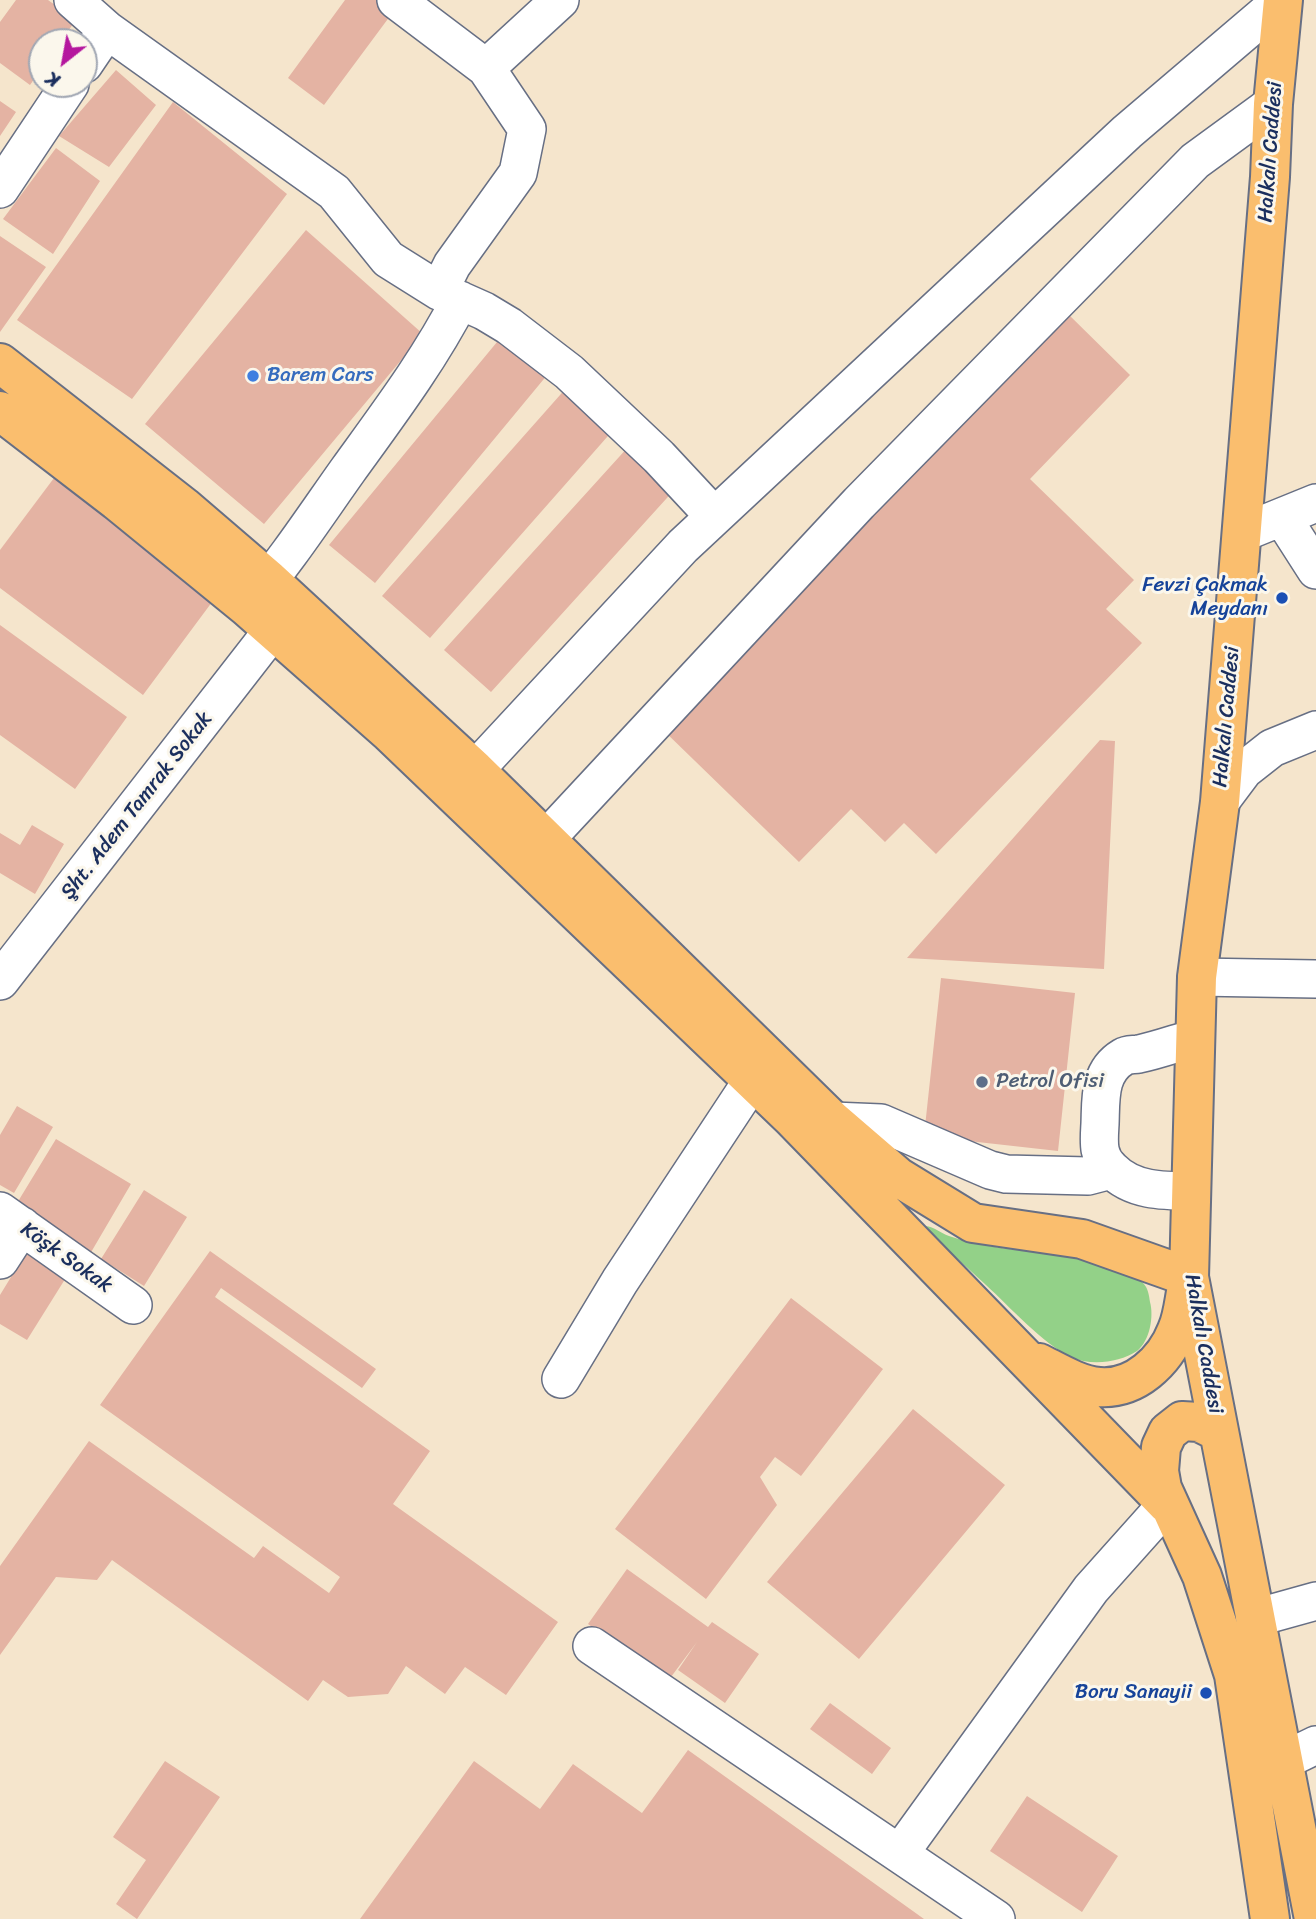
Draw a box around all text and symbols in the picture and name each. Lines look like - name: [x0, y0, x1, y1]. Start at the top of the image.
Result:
- north arrow: [28, 28, 98, 98]
- text: K: [40, 63, 66, 97]
- street label: Halkalı Caddesi: [1254, 81, 1288, 223]
- place label: Barem Cars: [267, 363, 374, 389]
- marker: Barem Cars: [245, 368, 261, 384]
- place label: Fevzi Çakmak Meydanı: [1142, 573, 1268, 623]
- marker: Fevzi Çakmak Meydanı: [1274, 590, 1290, 606]
- street label: Halkalı Caddesi: [1208, 646, 1246, 788]
- street label: Şht. Adem Tamrak Sokak: [56, 707, 218, 905]
- place label: Petrol Ofisi: [996, 1069, 1104, 1095]
- marker: Petrol Ofisi: [974, 1074, 990, 1090]
- street label: Köşk Sokak: [15, 1217, 117, 1299]
- street label: Halkalı Caddesi: [1178, 1272, 1228, 1416]
- place label: Boru Sanayii: [1075, 1680, 1192, 1706]
- marker: Boru Sanayii: [1198, 1685, 1214, 1701]

